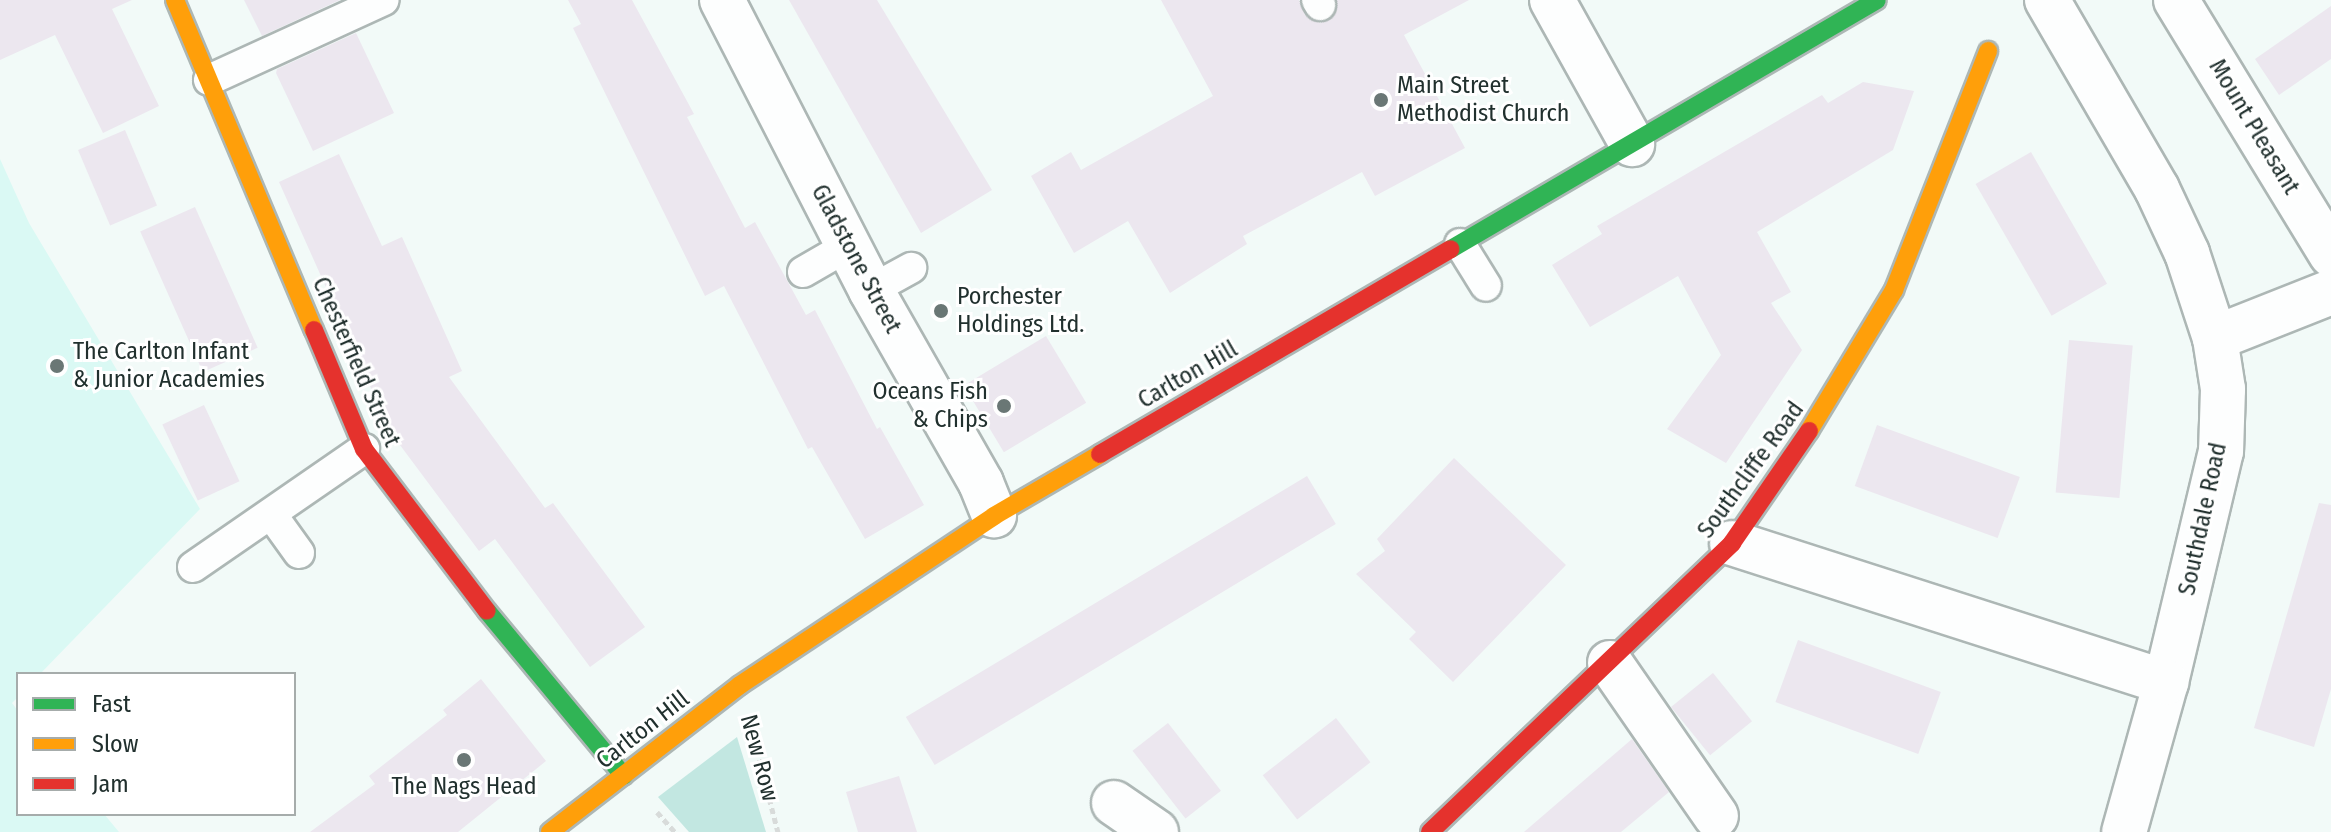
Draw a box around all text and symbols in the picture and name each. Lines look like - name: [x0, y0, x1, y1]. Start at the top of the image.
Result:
- street label: Mount Pleasant: [2202, 54, 2306, 200]
- place label: Main Street Methodist Church: [1397, 72, 1569, 128]
- marker: Main Street Methodist Church: [1372, 91, 1390, 109]
- street label: Gladstone Street: [805, 180, 907, 338]
- street label: Chesterfield Street: [306, 273, 406, 451]
- place label: Porchester Holdings Ltd.: [957, 283, 1084, 339]
- marker: Porchester Holdings Ltd.: [932, 302, 950, 320]
- street label: Carlton Hill: [1133, 335, 1243, 415]
- place label: The Carlton Infant & Junior Academies: [73, 338, 265, 394]
- marker: The Carlton Infant & Junior Academies: [48, 357, 66, 375]
- place label: Oceans Fish & Chips: [872, 378, 988, 434]
- street label: Southcliffe Road: [1692, 396, 1810, 544]
- marker: Oceans Fish & Chips: [995, 397, 1013, 415]
- street label: Southdale Road: [2173, 440, 2233, 598]
- legend: [16, 672, 296, 816]
- street label: Carlton Hill: [591, 685, 695, 775]
- text: Fast: [92, 690, 131, 718]
- street label: New Row: [734, 711, 784, 805]
- text: Slow: [92, 730, 138, 758]
- marker: The Nags Head: [455, 751, 473, 769]
- text: Jam: [92, 770, 129, 798]
- place label: The Nags Head: [391, 773, 537, 801]

